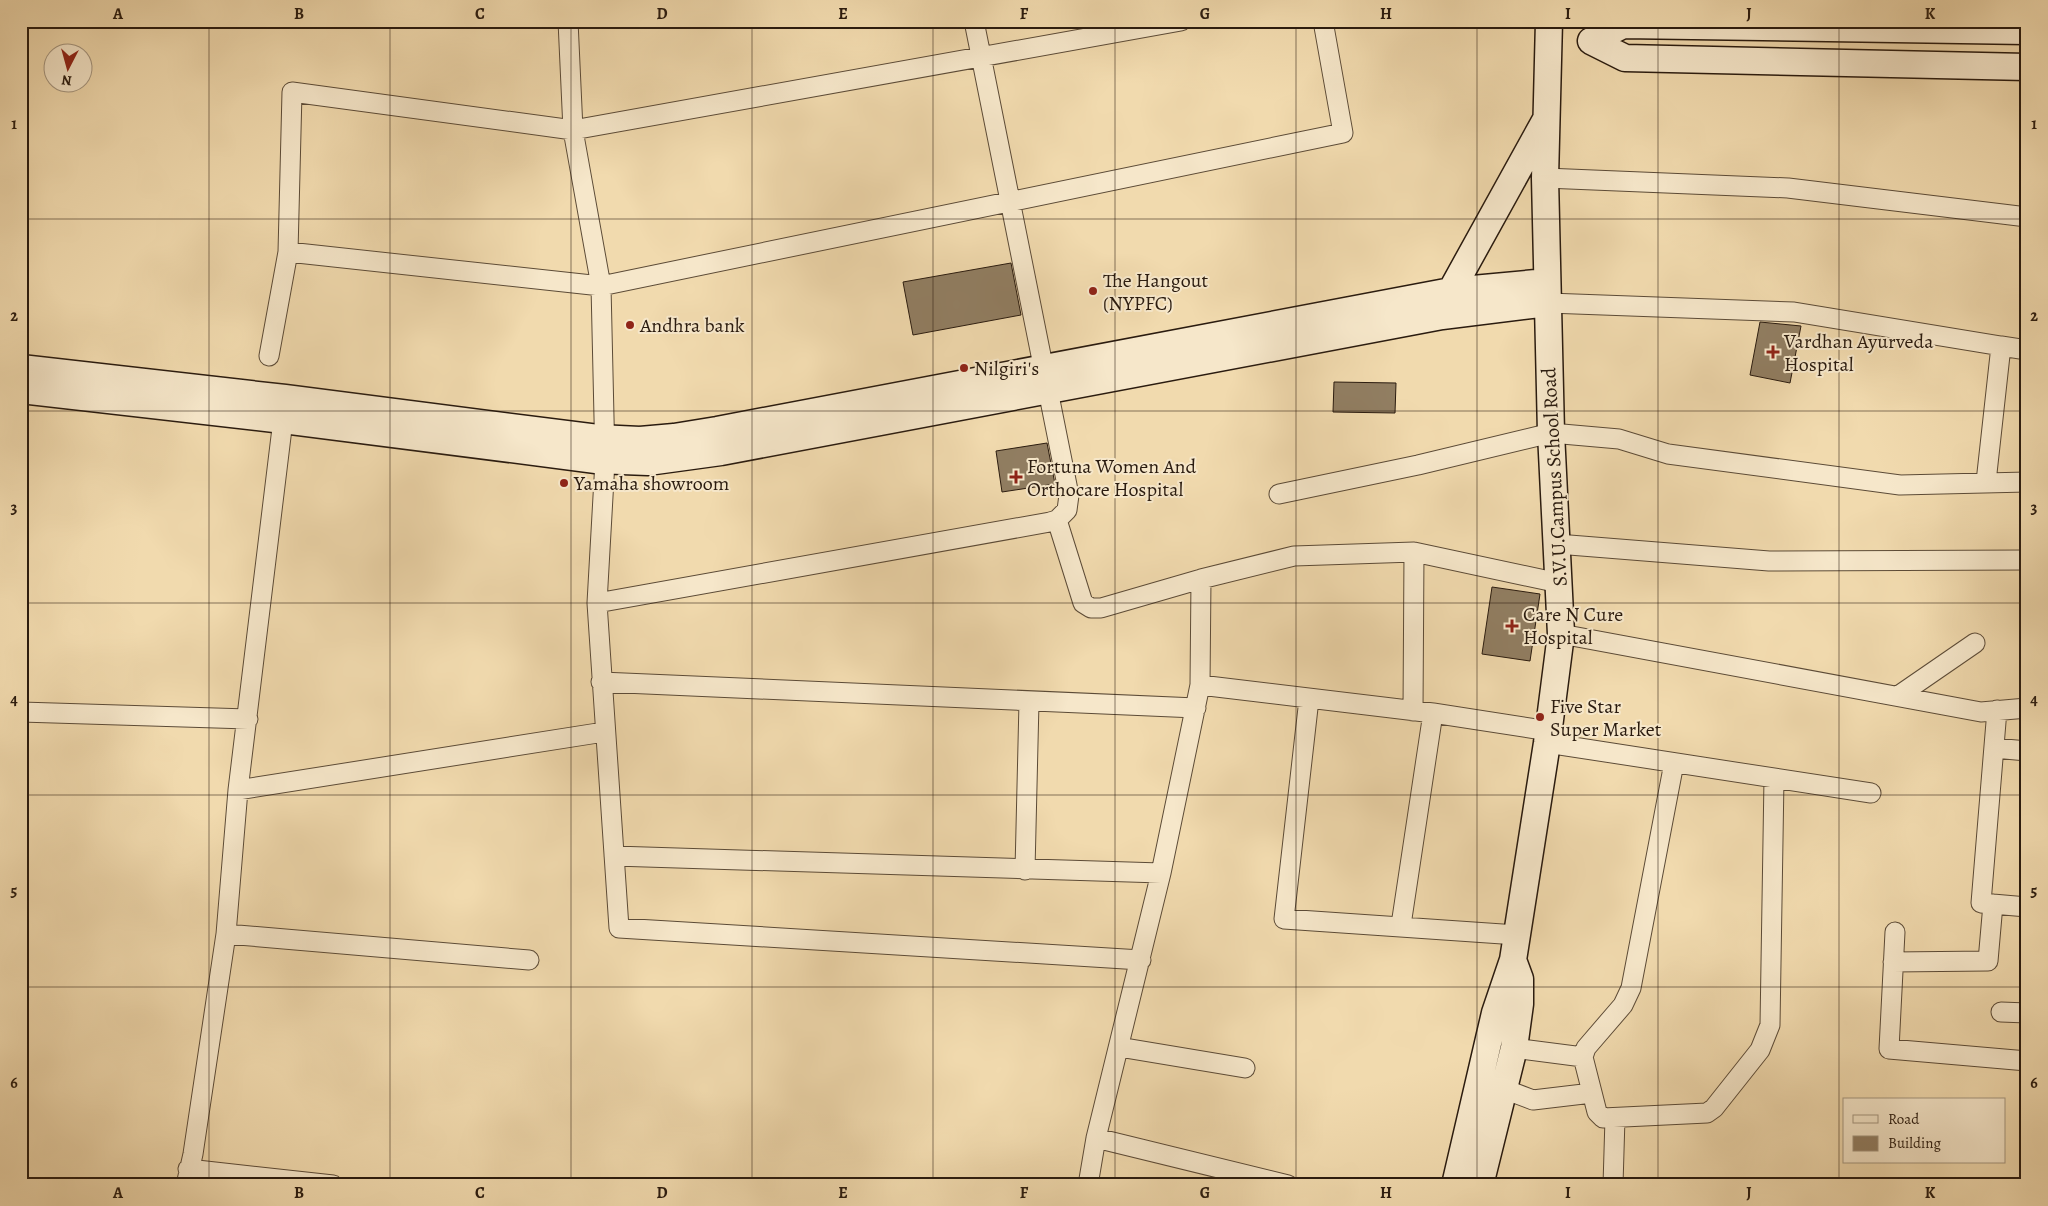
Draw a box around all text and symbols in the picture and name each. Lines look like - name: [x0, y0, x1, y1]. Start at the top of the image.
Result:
- text: A: [112, 3, 124, 25]
- text: B: [294, 3, 304, 25]
- text: C: [475, 3, 485, 25]
- text: D: [656, 3, 668, 25]
- text: E: [838, 3, 848, 25]
- text: F: [1020, 3, 1029, 25]
- text: G: [1200, 3, 1210, 25]
- text: H: [1380, 3, 1392, 25]
- text: I: [1565, 3, 1571, 25]
- text: J: [1746, 3, 1752, 25]
- text: K: [1925, 3, 1936, 25]
- north arrow: [42, 42, 92, 92]
- text: N: [61, 70, 73, 90]
- text: 1: [11, 113, 17, 135]
- text: 1: [2031, 113, 2037, 135]
- place label: The Hangout (NYPFC): [1103, 267, 1208, 317]
- marker: The Hangout (NYPFC): [1087, 285, 1099, 297]
- text: 2: [10, 305, 18, 327]
- text: 2: [2030, 305, 2038, 327]
- place label: Andhra bank: [639, 312, 745, 339]
- marker: Andhra bank: [624, 319, 636, 331]
- place label: Vardhan Ayurveda Hospital: [1783, 328, 1934, 378]
- marker: Vardhan Ayurveda Hospital: [1766, 345, 1780, 359]
- place label: Nilgiri's: [974, 355, 1039, 382]
- marker: Nilgiri's: [958, 362, 970, 374]
- street label: S.V.U.Campus School Road: [1535, 367, 1574, 587]
- place label: Fortuna Women And Orthocare Hospital: [1027, 453, 1196, 503]
- place label: Yamaha showroom: [573, 470, 730, 497]
- marker: Fortuna Women And Orthocare Hospital: [1009, 470, 1023, 484]
- marker: Yamaha showroom: [558, 477, 570, 489]
- text: 3: [11, 497, 18, 519]
- text: 3: [2031, 497, 2038, 519]
- place label: Care N Cure Hospital: [1523, 601, 1623, 651]
- marker: Care N Cure Hospital: [1505, 619, 1519, 633]
- text: 4: [10, 689, 18, 711]
- text: 4: [2030, 689, 2038, 711]
- place label: Five Star Super Market: [1550, 693, 1662, 743]
- marker: Five Star Super Market: [1534, 711, 1546, 723]
- text: 5: [11, 880, 18, 902]
- text: 5: [2031, 880, 2038, 902]
- text: 6: [10, 1072, 18, 1094]
- text: 6: [2030, 1072, 2038, 1094]
- legend: [1843, 1098, 2006, 1164]
- text: Road: [1888, 1109, 1920, 1129]
- text: Building: [1888, 1133, 1941, 1153]
- text: A: [112, 1182, 124, 1204]
- text: B: [294, 1182, 304, 1204]
- text: C: [475, 1182, 485, 1204]
- text: D: [656, 1182, 668, 1204]
- text: E: [838, 1182, 848, 1204]
- text: F: [1020, 1182, 1029, 1204]
- text: G: [1200, 1182, 1210, 1204]
- text: H: [1380, 1182, 1392, 1204]
- text: I: [1565, 1182, 1571, 1204]
- text: J: [1746, 1182, 1752, 1204]
- text: K: [1925, 1182, 1936, 1204]

